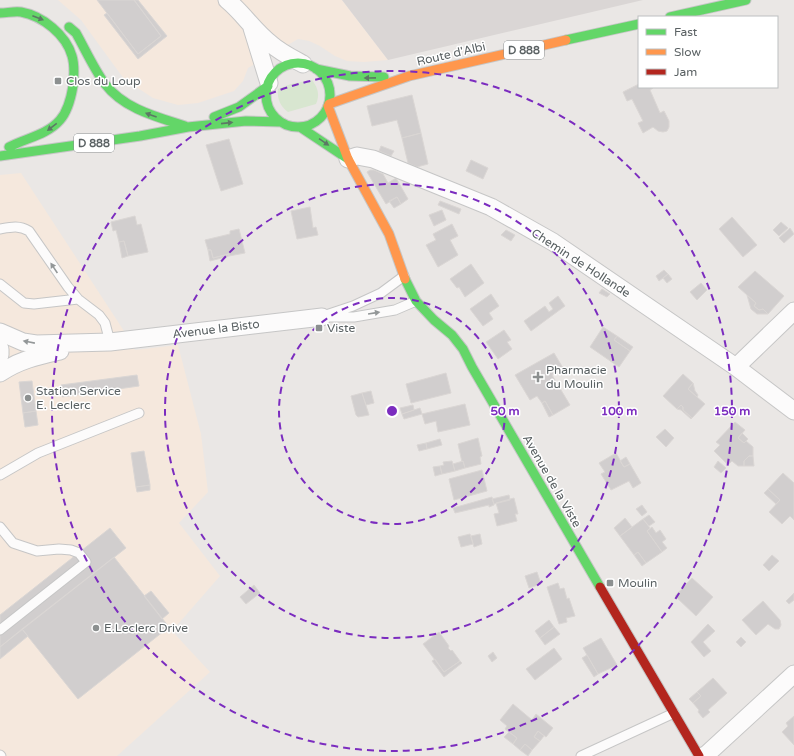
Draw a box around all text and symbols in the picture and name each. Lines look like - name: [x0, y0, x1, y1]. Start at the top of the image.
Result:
- one-way arrow: [32, 16, 44, 22]
- legend: [638, 16, 778, 88]
- text: Fast: [674, 25, 698, 39]
- street label: Route d'Albi: [415, 39, 487, 69]
- road number: D 888: [504, 41, 544, 59]
- text: Slow: [674, 45, 701, 59]
- text: Jam: [674, 65, 697, 79]
- place label: Clos du Loup: [66, 74, 141, 88]
- one-way arrow: [363, 75, 376, 81]
- marker: Clos du Loup: [53, 76, 63, 86]
- one-way arrow: [145, 111, 157, 117]
- one-way arrow: [221, 119, 233, 126]
- one-way arrow: [46, 123, 57, 131]
- road number: D 888: [74, 134, 114, 152]
- one-way arrow: [319, 138, 329, 146]
- street label: Chemin de Hollande: [529, 226, 633, 300]
- one-way arrow: [51, 262, 58, 274]
- one-way arrow: [368, 310, 380, 316]
- street label: Avenue la Bisto: [172, 317, 260, 341]
- place label: Viste: [327, 321, 355, 335]
- marker: Viste: [314, 323, 324, 333]
- one-way arrow: [23, 339, 35, 345]
- place label: Pharmacie du Moulin: [546, 363, 607, 391]
- marker: Pharmacie du Moulin: [533, 372, 543, 382]
- place label: Station Service E. Leclerc: [36, 384, 121, 412]
- marker: Station Service E. Leclerc: [23, 393, 33, 403]
- centre of rings: [385, 404, 399, 418]
- text: 50 m: [490, 404, 520, 418]
- text: 100 m: [601, 404, 637, 418]
- text: 150 m: [714, 404, 750, 418]
- street label: Avenue de la Viste: [520, 432, 584, 530]
- place label: Moulin: [618, 576, 657, 590]
- marker: Moulin: [605, 578, 615, 588]
- place label: E.Leclerc Drive: [104, 621, 188, 635]
- marker: E.Leclerc Drive: [91, 623, 101, 633]

